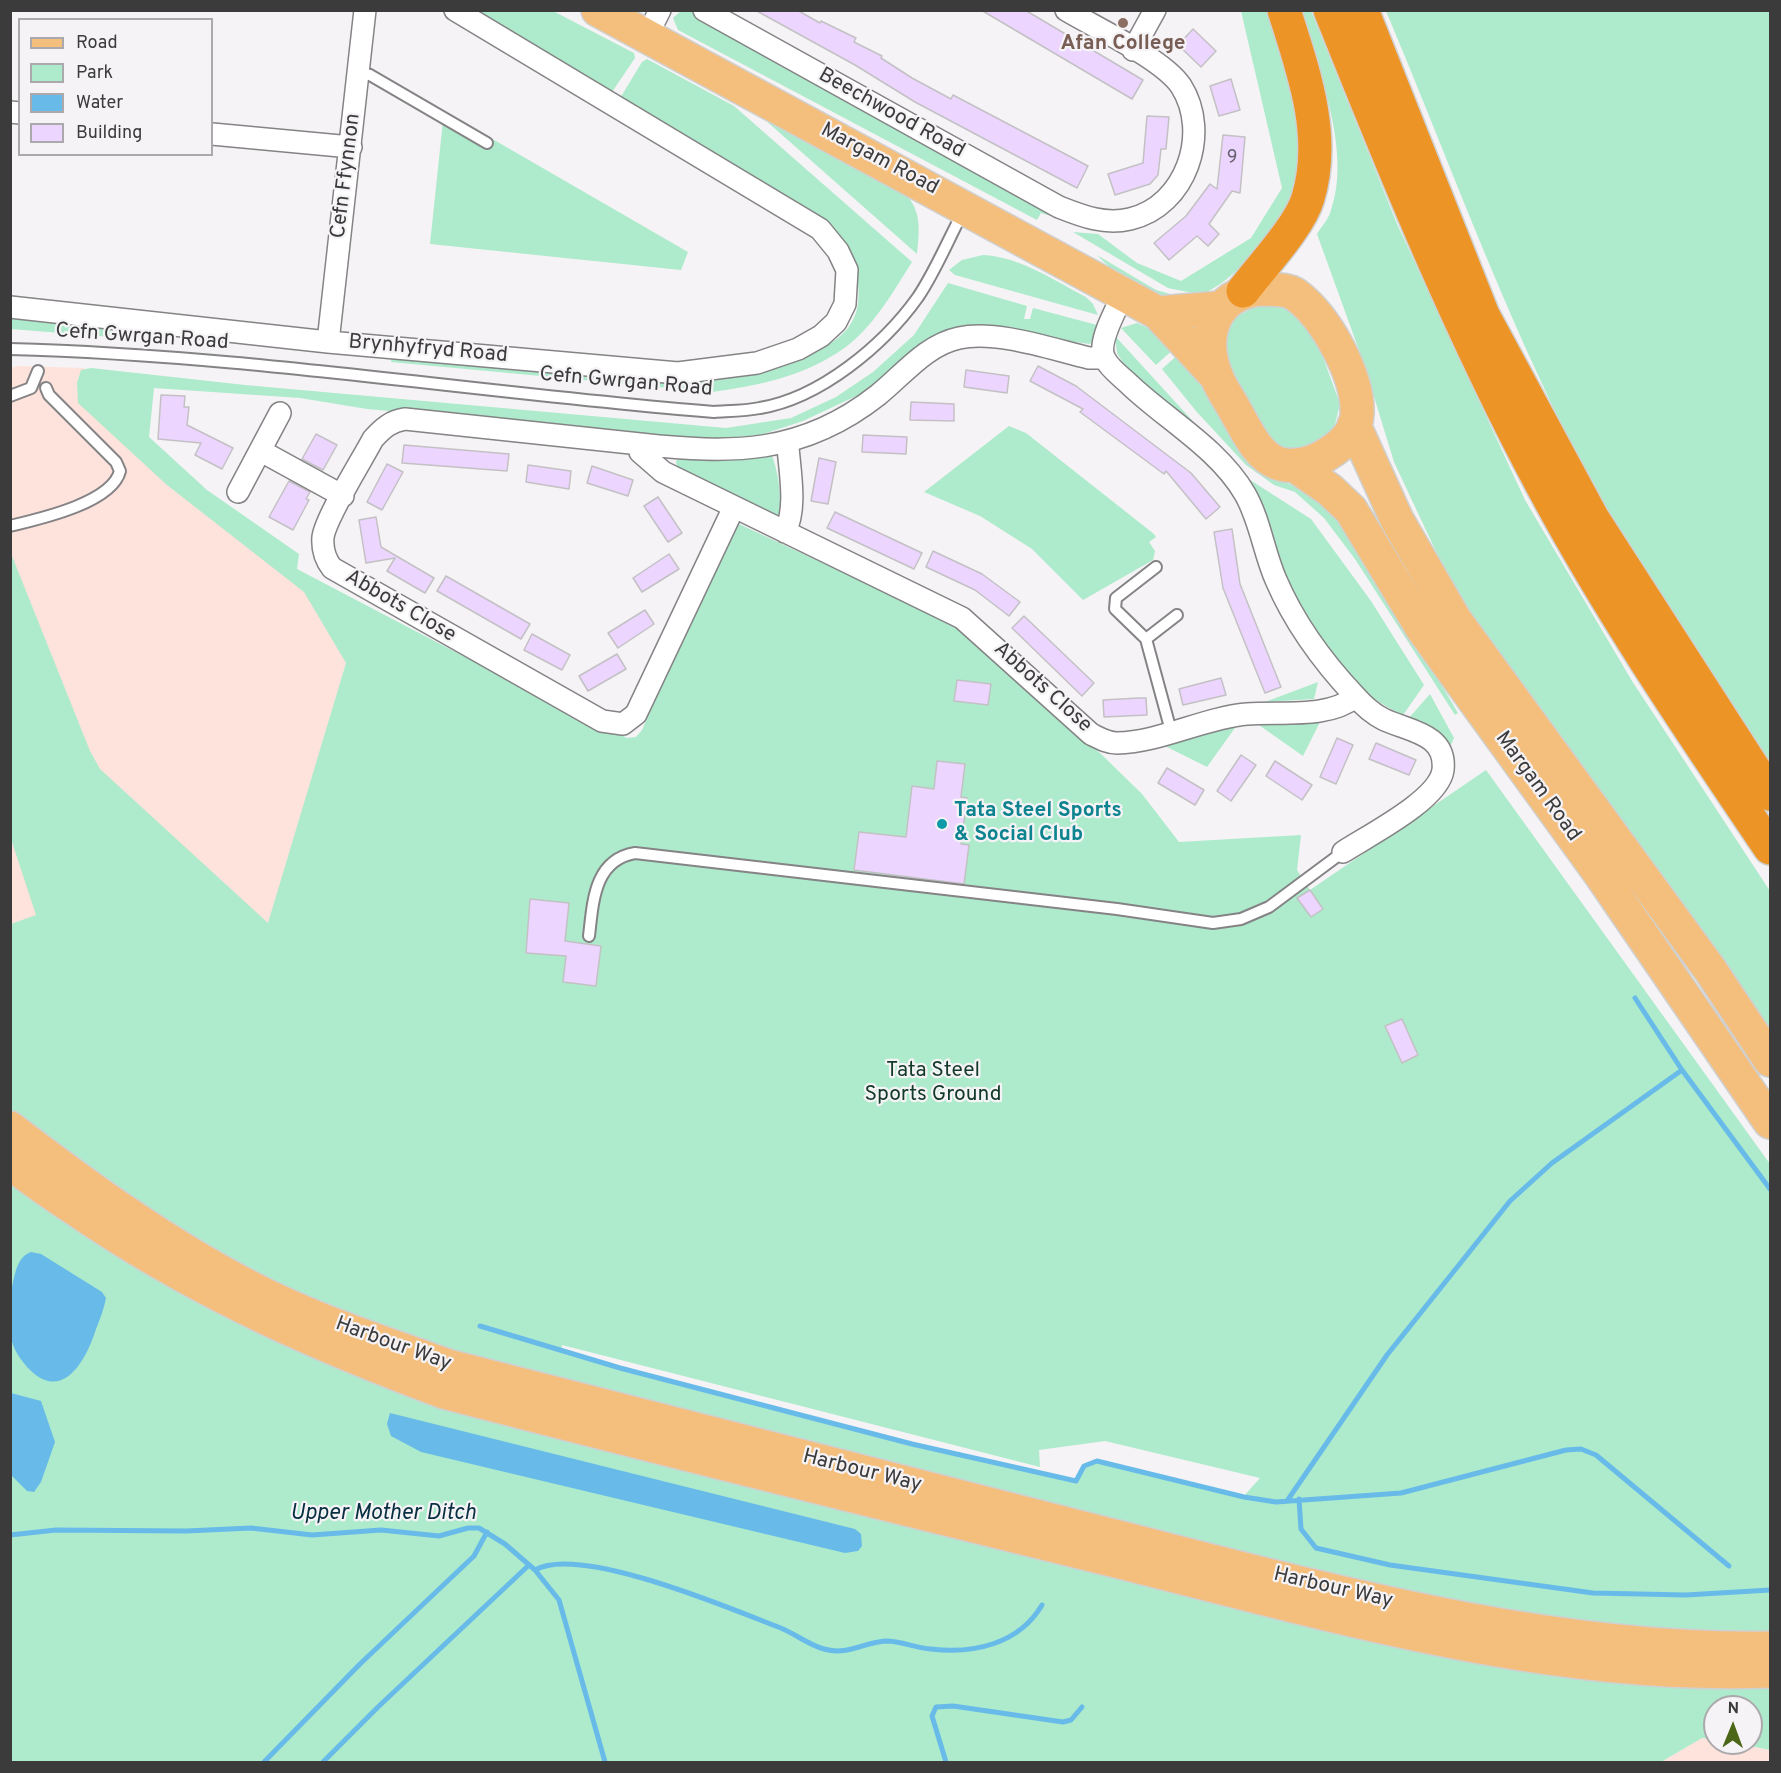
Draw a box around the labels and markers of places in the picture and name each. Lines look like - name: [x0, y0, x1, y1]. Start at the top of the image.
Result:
- marker: Afan College: [1116, 16, 1130, 30]
- place label: Afan College: [1060, 32, 1186, 58]
- place label: Tata Steel Sports & Social Club: [954, 799, 1122, 849]
- marker: Tata Steel Sports & Social Club: [935, 817, 949, 831]

